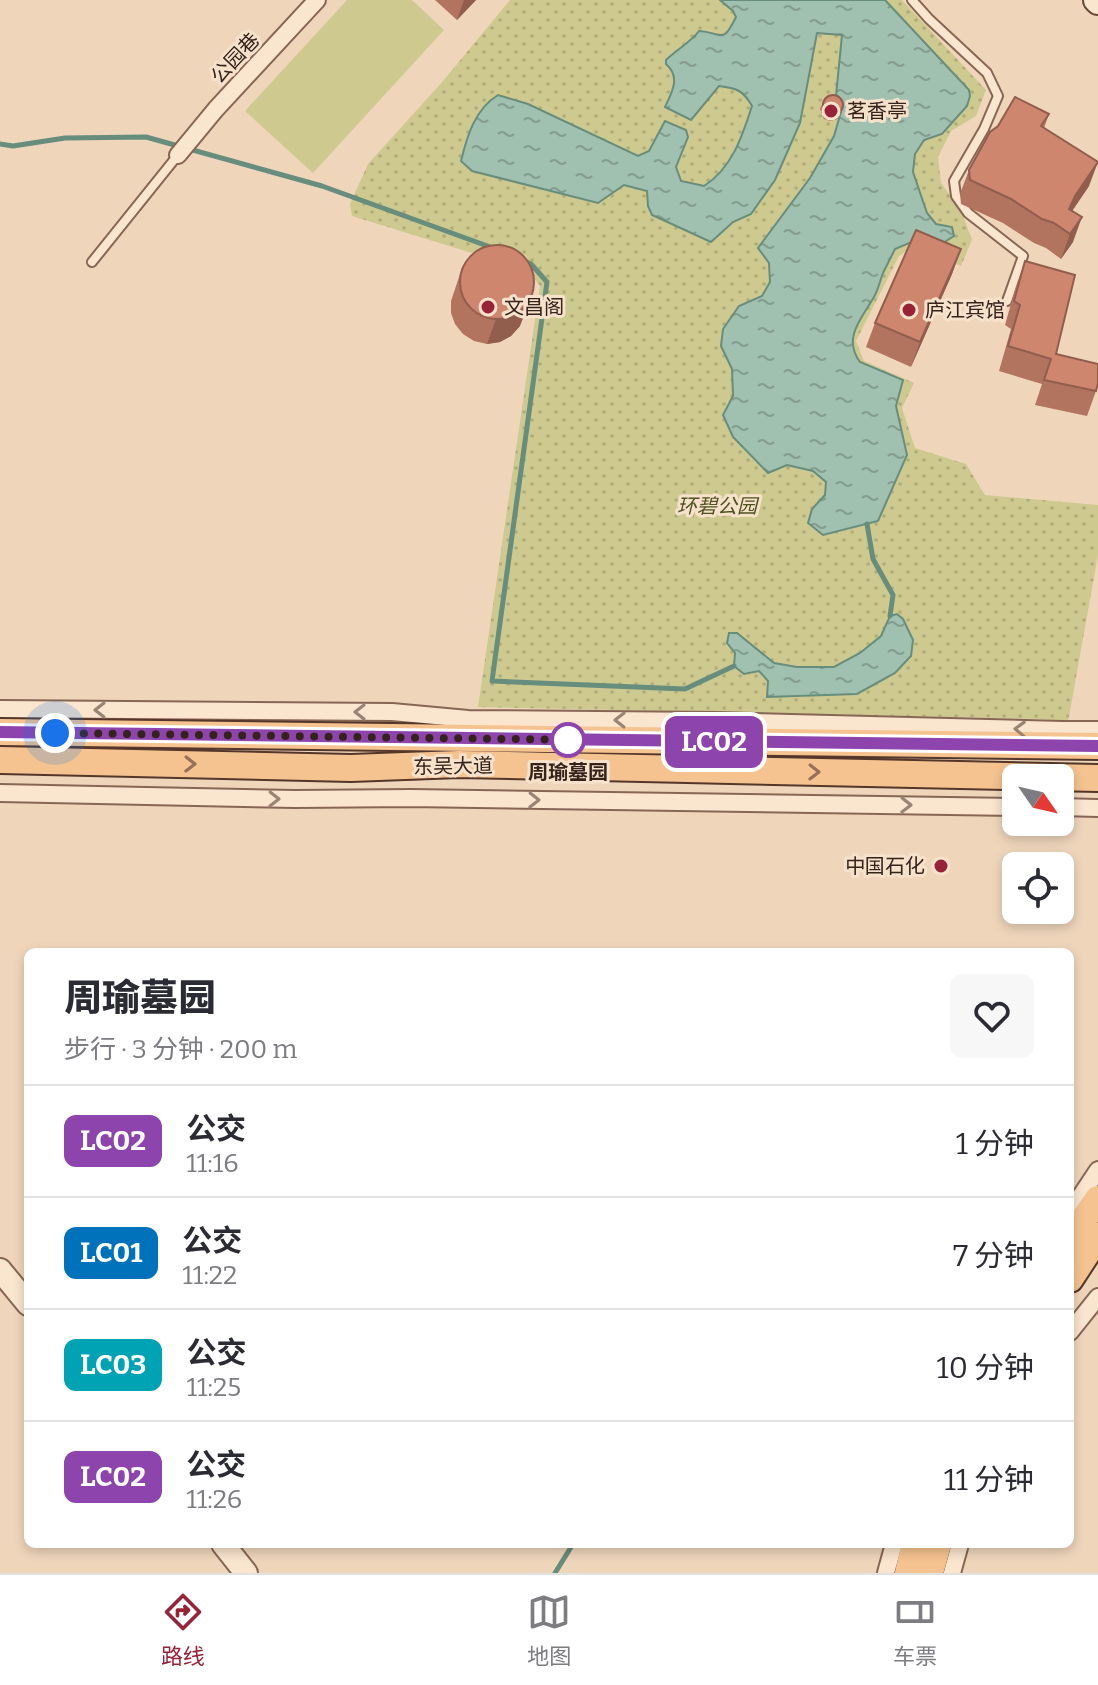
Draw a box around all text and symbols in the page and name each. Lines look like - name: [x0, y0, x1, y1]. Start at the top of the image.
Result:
- street label: 公园巷: [206, 28, 264, 88]
- place label: 茗香亭: [847, 99, 907, 123]
- marker: 茗香亭: [822, 102, 840, 120]
- place label: 文昌阁: [504, 295, 564, 319]
- marker: 文昌阁: [479, 298, 497, 316]
- place label: 庐江宾馆: [925, 298, 1005, 322]
- marker: 庐江宾馆: [900, 301, 918, 319]
- park label: 环碧公园: [677, 494, 760, 518]
- one-way arrow: [93, 701, 106, 719]
- one-way arrow: [353, 703, 366, 721]
- one-way arrow: [613, 711, 626, 729]
- your location: [35, 713, 75, 753]
- line badge: LC02: [658, 716, 770, 768]
- one-way arrow: [1013, 721, 1026, 738]
- marker: 周瑜墓园: [551, 723, 585, 757]
- text: LC02: [681, 725, 747, 758]
- street label: 东吴大道: [413, 753, 493, 779]
- one-way arrow: [184, 756, 197, 773]
- place label: 周瑜墓园: [528, 760, 608, 784]
- one-way arrow: [808, 763, 821, 781]
- north arrow: [1002, 764, 1074, 836]
- map controls: [1002, 764, 1074, 924]
- one-way arrow: [268, 790, 281, 807]
- one-way arrow: [528, 791, 541, 808]
- one-way arrow: [900, 796, 913, 814]
- button: locate: [1002, 852, 1074, 924]
- place label: 中国石化: [845, 854, 925, 878]
- marker: 中国石化: [932, 857, 950, 875]
- button: heart: [950, 974, 1034, 1058]
- text: 周瑜墓园: [64, 975, 216, 1021]
- text: 步行 · 3 分钟 · 200 m: [64, 1034, 297, 1065]
- text: 公交: [186, 1111, 246, 1147]
- text: LC02: [80, 1124, 146, 1157]
- text: 1 分钟: [956, 1126, 1034, 1162]
- text: 11:16: [186, 1148, 239, 1179]
- text: 公交: [182, 1223, 242, 1259]
- text: LC01: [80, 1236, 142, 1269]
- text: 7 分钟: [953, 1238, 1034, 1274]
- text: 11:22: [182, 1260, 237, 1291]
- text: 公交: [186, 1335, 246, 1371]
- text: LC03: [80, 1348, 146, 1381]
- text: 10 分钟: [937, 1350, 1034, 1386]
- text: 11:25: [186, 1372, 241, 1403]
- text: 公交: [186, 1447, 246, 1483]
- text: LC02: [80, 1460, 146, 1493]
- text: 11 分钟: [944, 1462, 1034, 1498]
- text: 11:26: [186, 1484, 242, 1515]
- tab: 路线: [161, 1590, 205, 1670]
- tab: 地图: [527, 1590, 571, 1670]
- tab: 车票: [893, 1590, 937, 1670]

